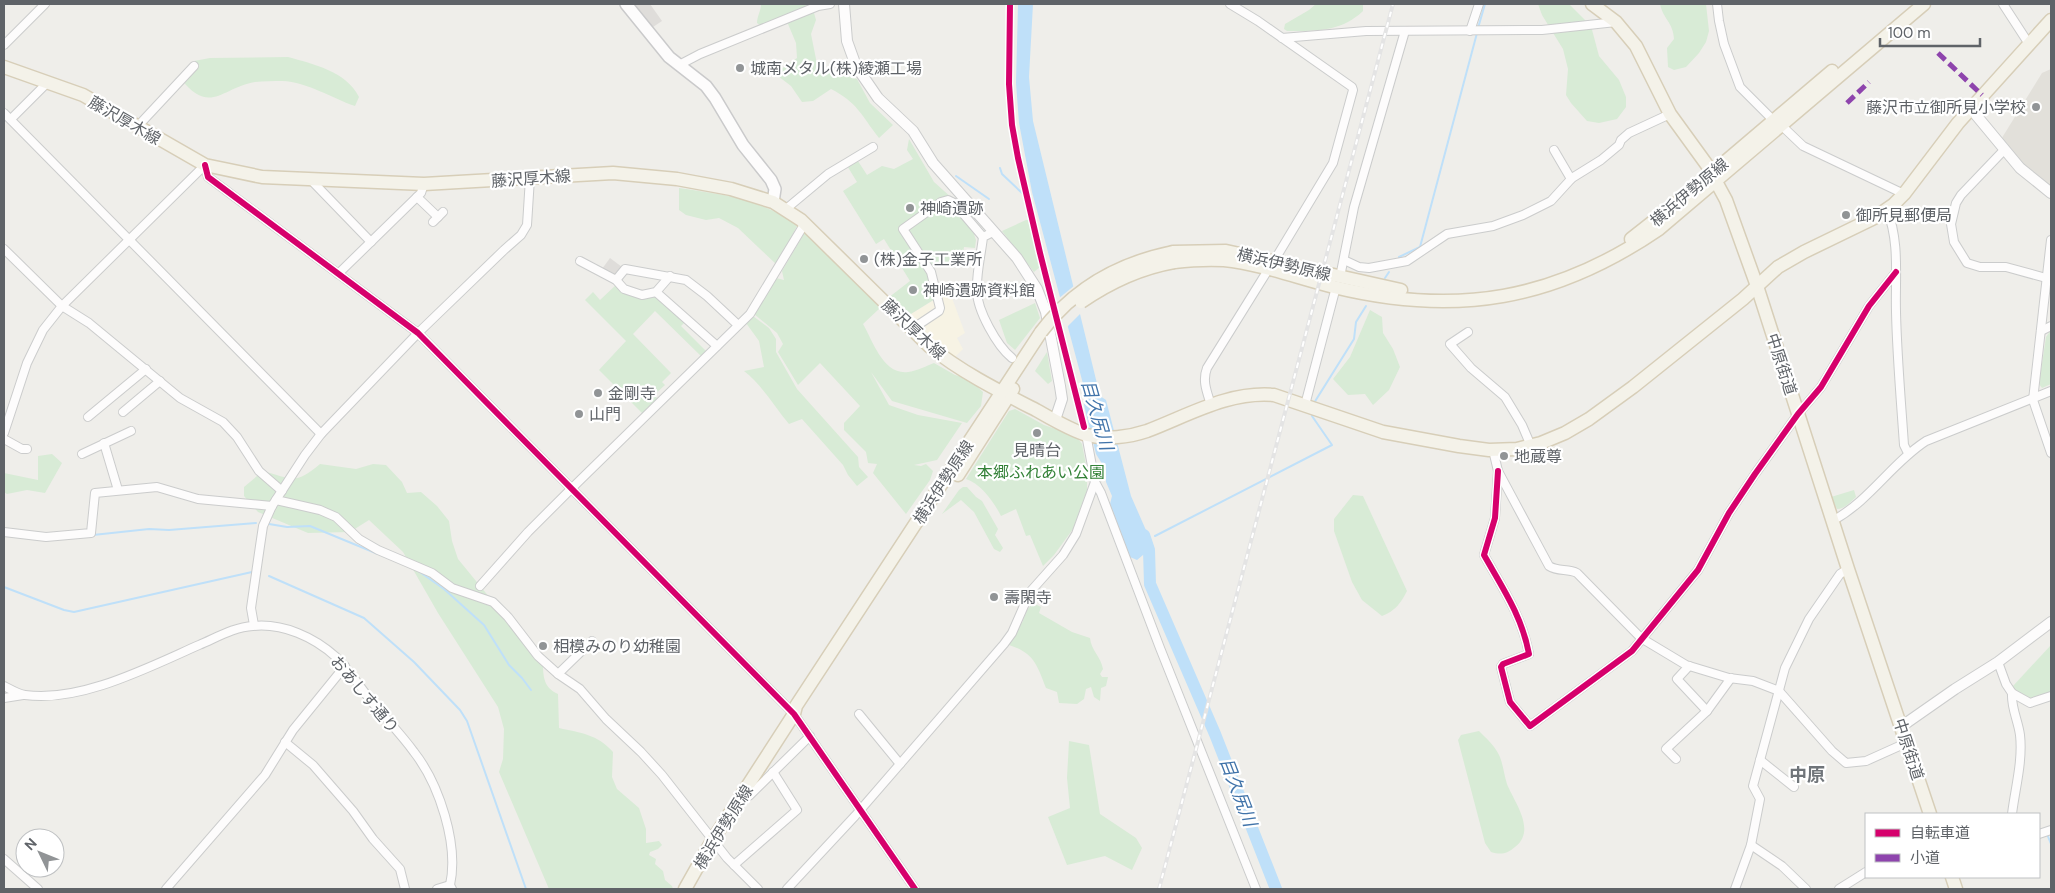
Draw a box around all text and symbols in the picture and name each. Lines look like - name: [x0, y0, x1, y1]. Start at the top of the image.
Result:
- scale bar: [1880, 15, 1980, 47]
- text: 100 m: [1888, 23, 1931, 43]
- place label: 城南メタル(株)綾瀬工場: [750, 58, 922, 79]
- marker: 城南メタル(株)綾瀬工場: [734, 62, 746, 74]
- street label: 藤沢厚木線: [85, 91, 165, 150]
- place label: 藤沢市立御所見小学校: [1866, 97, 2026, 118]
- marker: 藤沢市立御所見小学校: [2030, 101, 2042, 113]
- street label: 横浜伊勢原線: [1646, 153, 1733, 231]
- street label: 藤沢厚木線: [490, 165, 572, 192]
- place label: 神崎遺跡: [920, 198, 984, 219]
- marker: 神崎遺跡: [904, 202, 916, 214]
- place label: 御所見郵便局: [1856, 205, 1952, 226]
- marker: 御所見郵便局: [1840, 209, 1852, 221]
- street label: 横浜伊勢原線: [1235, 243, 1333, 286]
- place label: (株)金子工業所: [874, 249, 982, 270]
- marker: (株)金子工業所: [858, 253, 870, 265]
- place label: 神崎遺跡資料館: [923, 280, 1035, 301]
- marker: 神崎遺跡資料館: [907, 284, 919, 296]
- street label: 藤沢厚木線: [877, 294, 950, 364]
- street label: 中原街道: [1762, 330, 1801, 398]
- water label: 目久尻川: [1076, 377, 1119, 455]
- place label: 金剛寺: [608, 383, 656, 404]
- marker: 金剛寺: [592, 387, 604, 399]
- place label: 山門: [589, 404, 621, 425]
- marker: 山門: [573, 408, 585, 420]
- marker: 見晴台: [1031, 427, 1043, 439]
- street label: 横浜伊勢原線: [908, 436, 978, 528]
- place label: 見晴台: [1013, 440, 1061, 461]
- place label: 地蔵尊: [1514, 446, 1562, 467]
- marker: 地蔵尊: [1498, 450, 1510, 462]
- park label: 本郷ふれあい公園: [977, 462, 1105, 483]
- place label: 壽閑寺: [1004, 587, 1052, 608]
- marker: 壽閑寺: [988, 591, 1000, 603]
- place label: 相模みのり幼稚園: [553, 636, 681, 657]
- marker: 相模みのり幼稚園: [537, 640, 549, 652]
- street label: おあしす通り: [326, 651, 403, 738]
- street label: 中原街道: [1889, 715, 1928, 783]
- water label: 目久尻川: [1214, 754, 1263, 832]
- district label: 中原: [1789, 763, 1825, 787]
- street label: 横浜伊勢原線: [689, 781, 758, 874]
- legend: [1865, 813, 2040, 878]
- text: 自転車道: [1910, 823, 1970, 843]
- north arrow: [15, 828, 65, 878]
- text: N: [20, 834, 41, 854]
- text: 小道: [1910, 848, 1940, 868]

